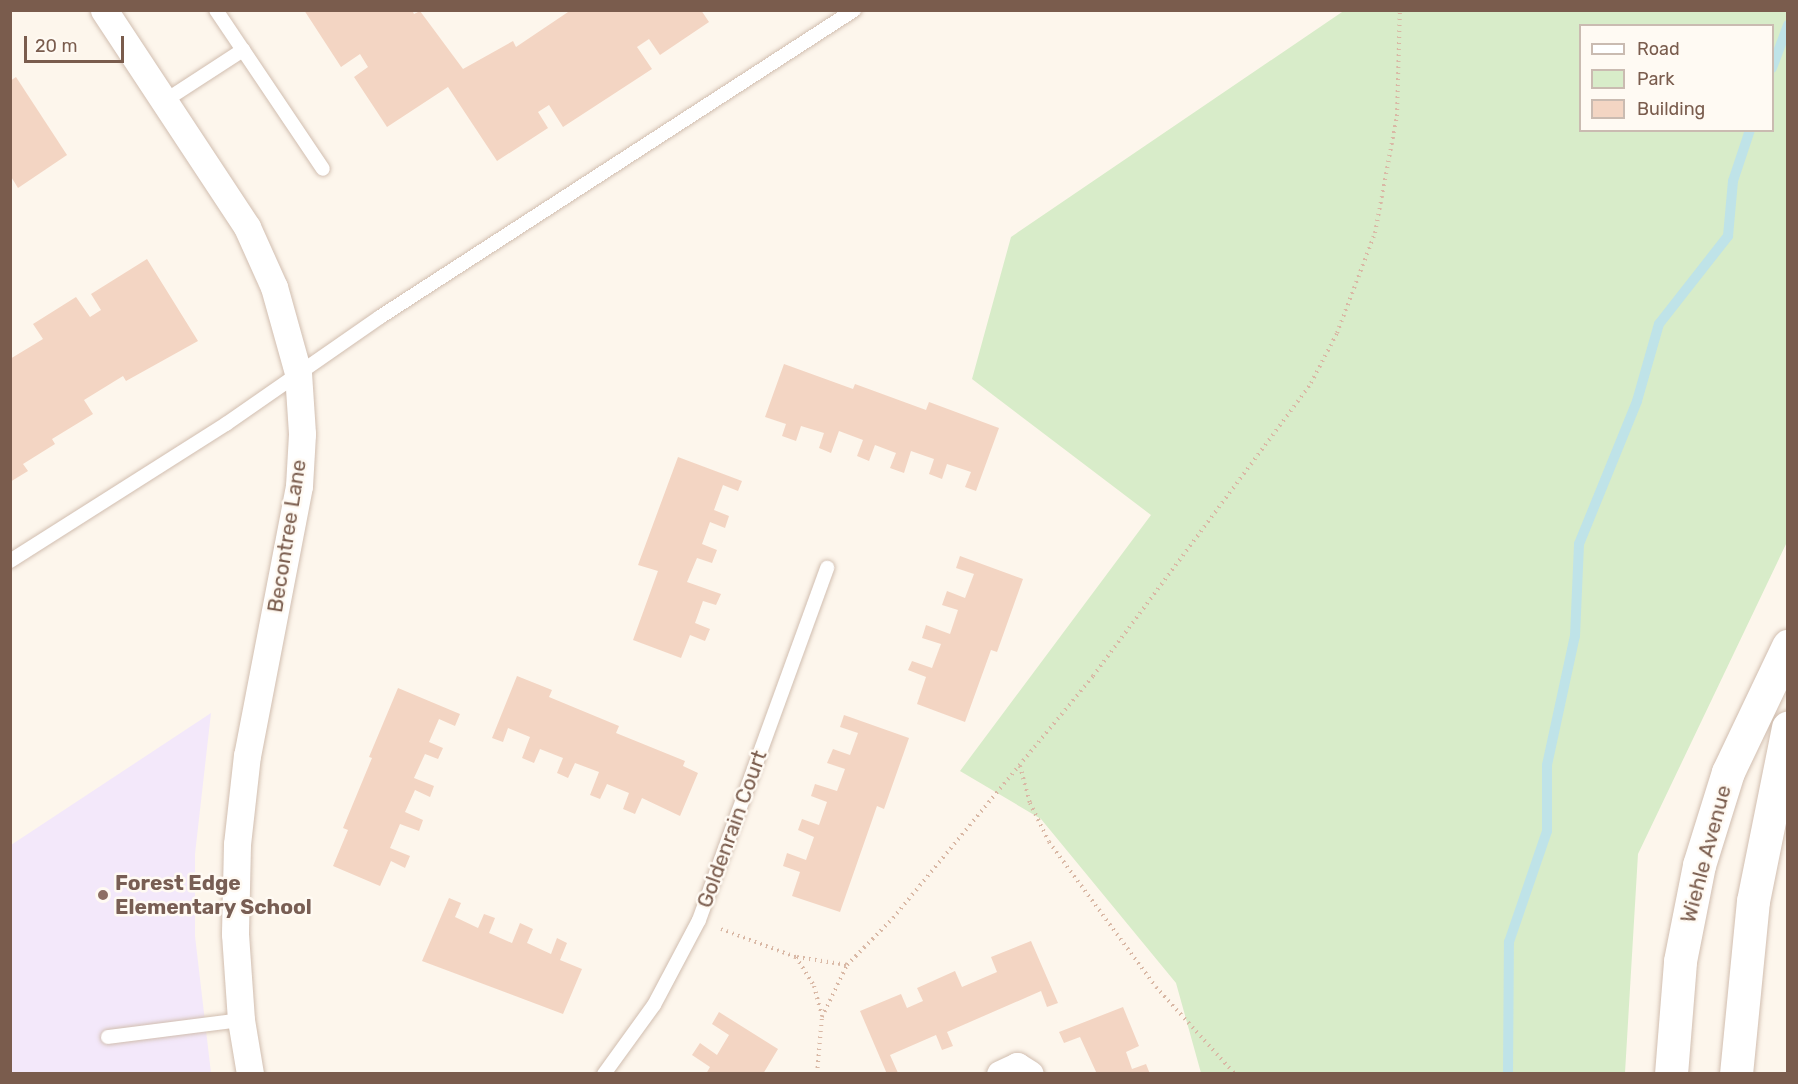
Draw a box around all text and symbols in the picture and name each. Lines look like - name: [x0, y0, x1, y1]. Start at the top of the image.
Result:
- scale bar: [27, 24, 128, 62]
- legend: [1579, 24, 1774, 132]
- text: 20 m: [35, 35, 77, 57]
- text: Road: [1637, 38, 1680, 60]
- text: Park: [1637, 68, 1674, 90]
- text: Building: [1637, 98, 1705, 120]
- street label: Becontree Lane: [262, 458, 312, 614]
- street label: Goldenrain Court: [692, 747, 772, 911]
- street label: Wiehle Avenue: [1675, 782, 1737, 926]
- place label: Forest Edge Elementary School: [115, 870, 312, 920]
- marker: Forest Edge Elementary School: [96, 888, 110, 902]

